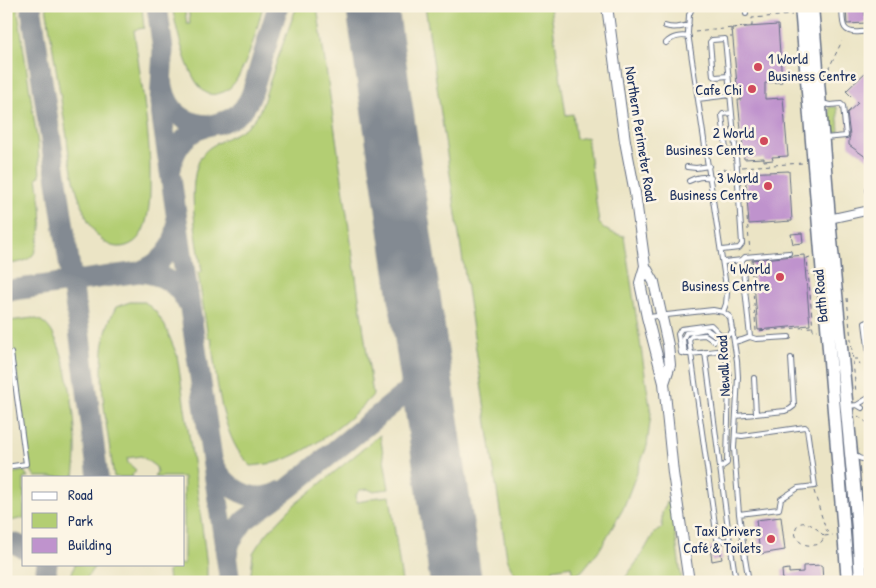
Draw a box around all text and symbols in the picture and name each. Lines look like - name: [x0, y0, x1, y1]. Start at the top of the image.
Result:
- place label: 1 World Business Centre: [768, 48, 856, 86]
- marker: 1 World Business Centre: [752, 61, 764, 73]
- street label: Northern Perimeter Road: [620, 65, 662, 203]
- place label: Cafe Chi: [695, 79, 742, 100]
- marker: Cafe Chi: [746, 83, 758, 95]
- place label: 2 World Business Centre: [666, 122, 754, 160]
- marker: 2 World Business Centre: [758, 135, 770, 147]
- place label: 3 World Business Centre: [670, 167, 758, 205]
- marker: 3 World Business Centre: [762, 180, 774, 192]
- place label: 4 World Business Centre: [682, 258, 770, 296]
- street label: Bath Road: [807, 269, 833, 323]
- marker: 4 World Business Centre: [774, 271, 786, 283]
- street label: Newall Road: [711, 335, 735, 397]
- legend: [22, 476, 185, 566]
- text: Road: [68, 484, 93, 505]
- text: Park: [68, 510, 93, 531]
- place label: Taxi Drivers Café & Toilets: [683, 520, 761, 558]
- marker: Taxi Drivers Café & Toilets: [765, 533, 777, 545]
- text: Building: [68, 534, 112, 555]

